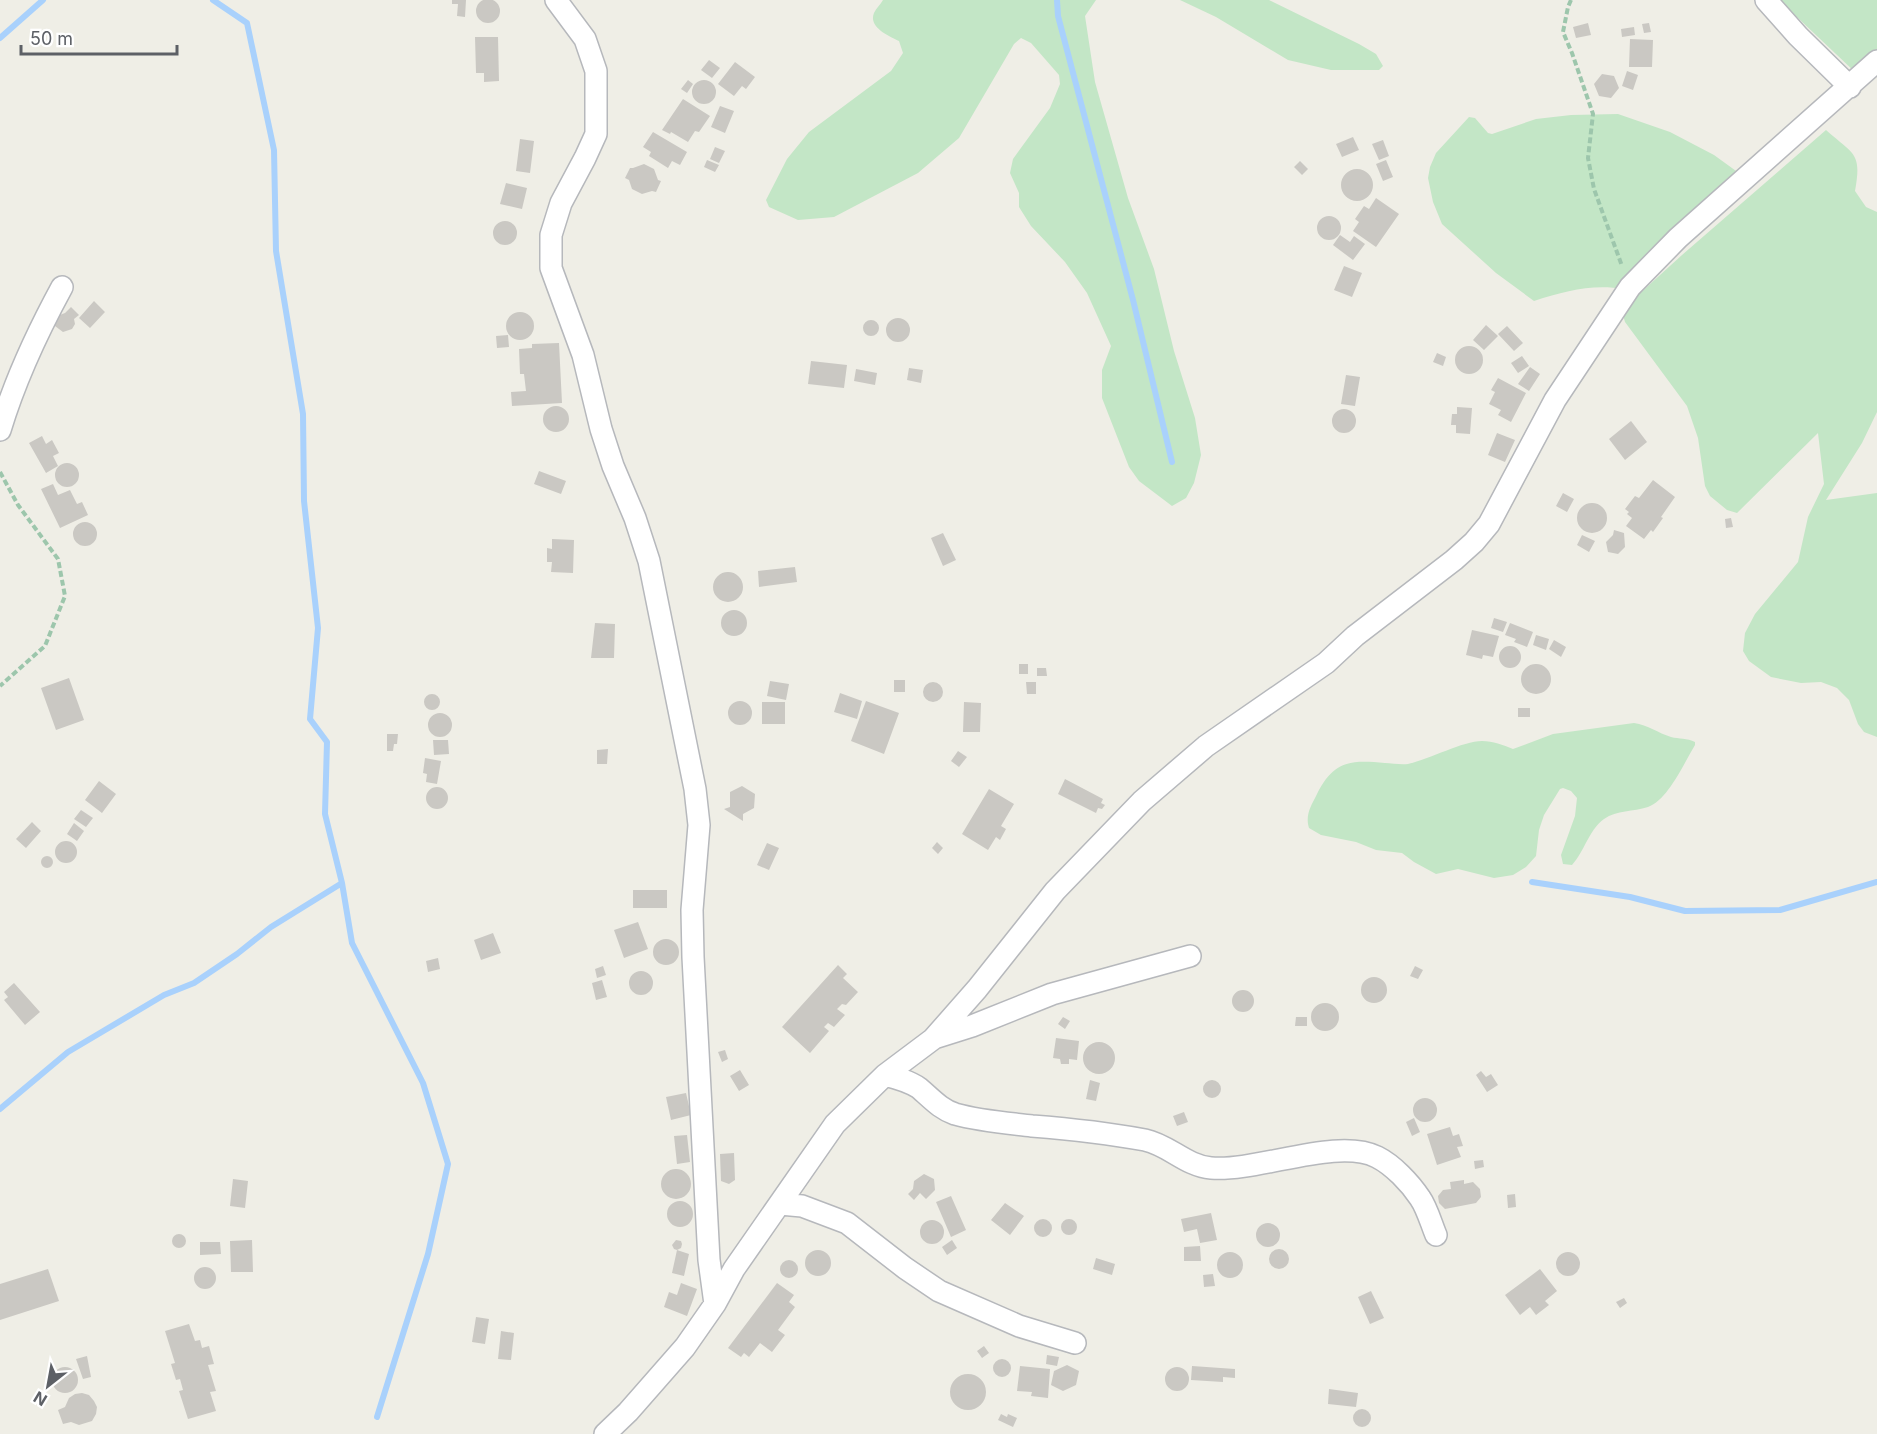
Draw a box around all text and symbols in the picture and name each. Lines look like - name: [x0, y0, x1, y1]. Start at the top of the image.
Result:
- scale bar: [21, 18, 177, 56]
- text: 50 m: [30, 28, 73, 49]
- north arrow: [18, 1356, 78, 1416]
- text: N: [30, 1387, 51, 1411]

